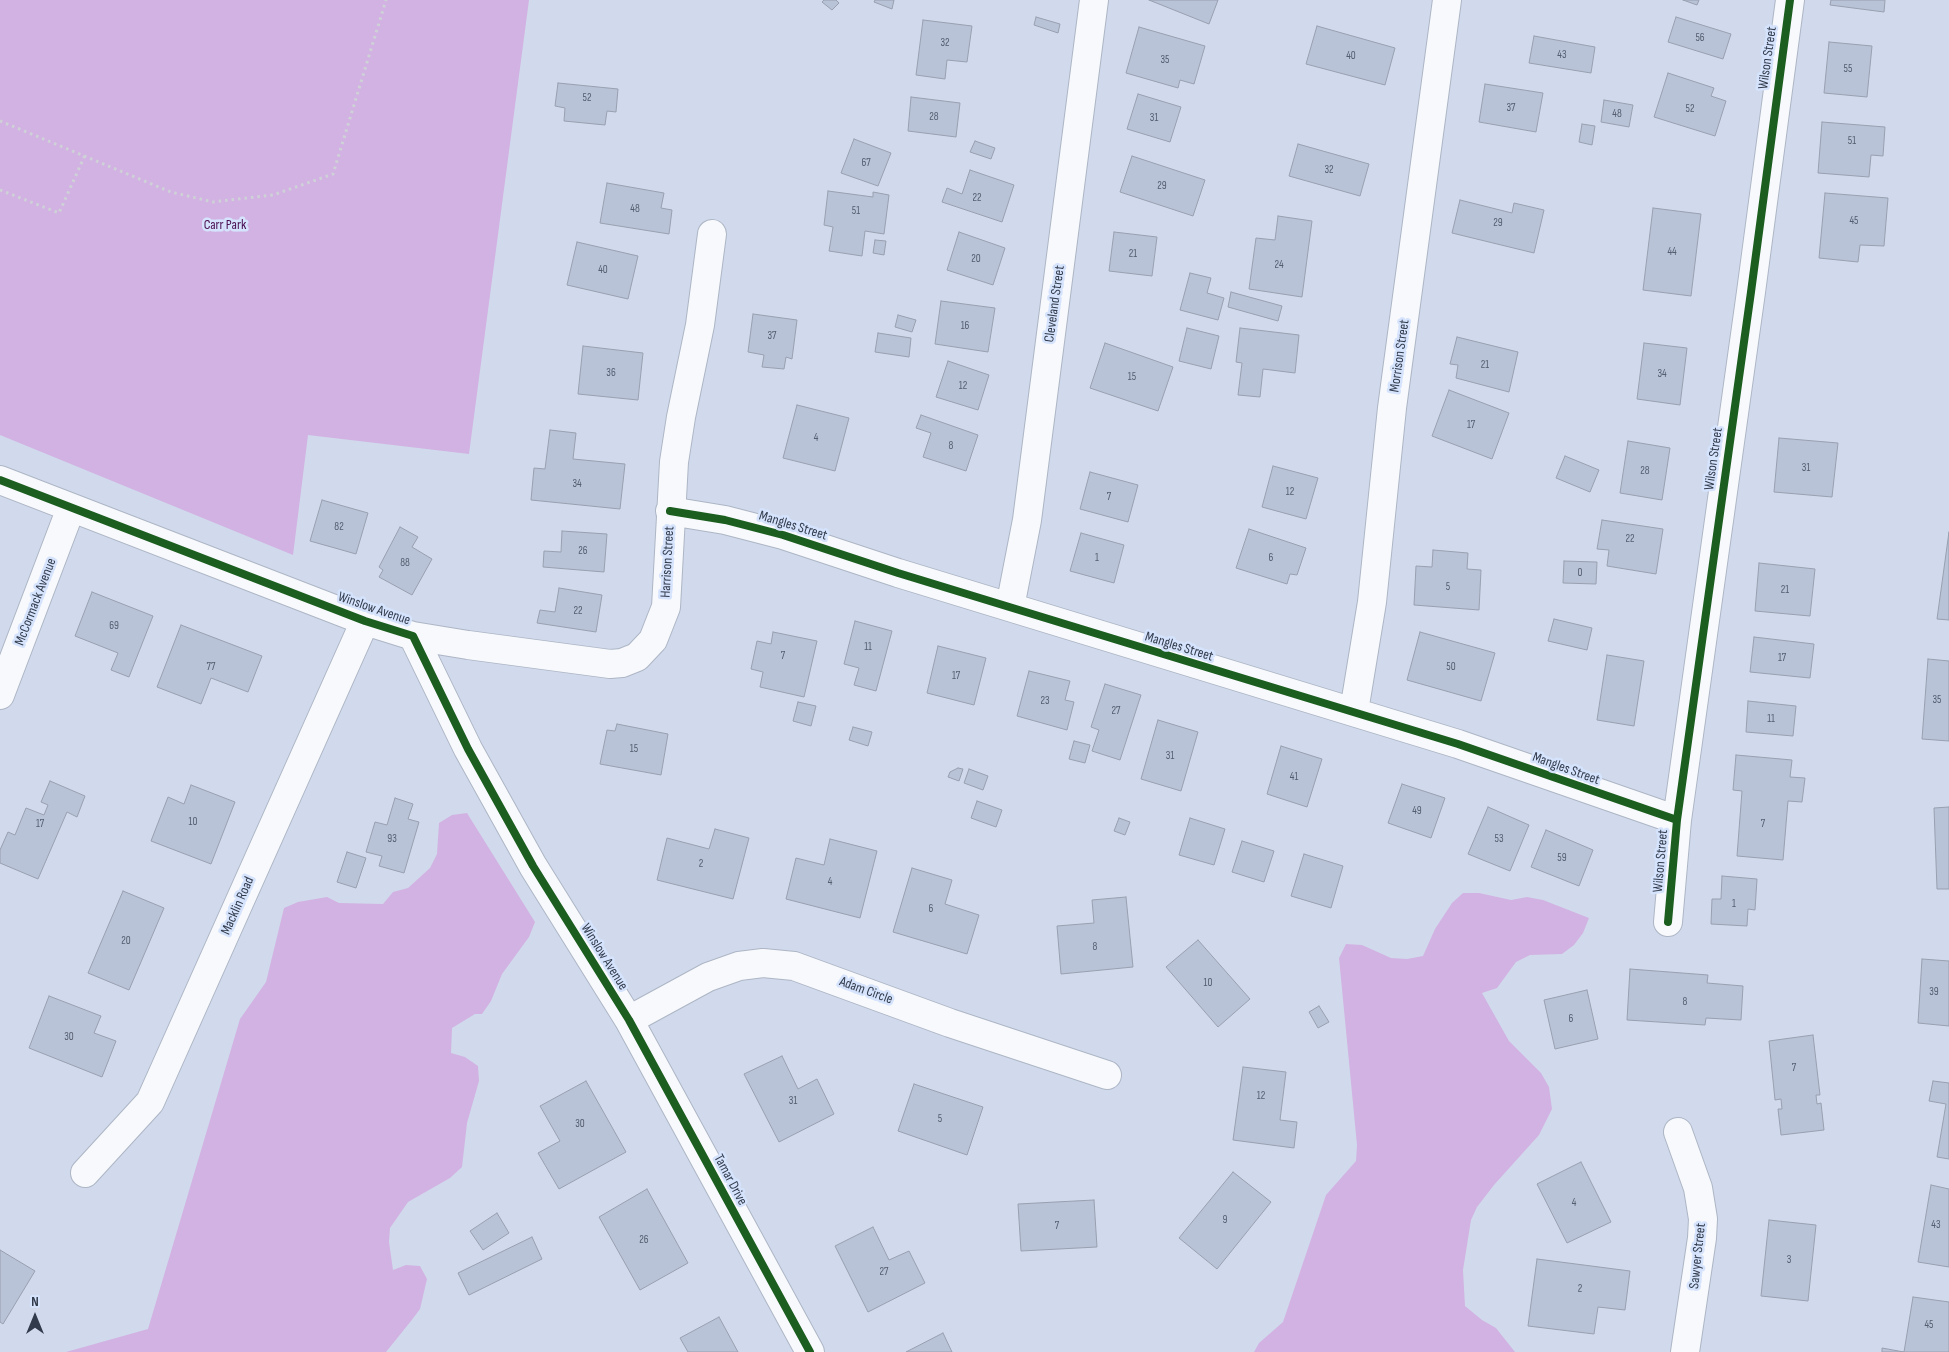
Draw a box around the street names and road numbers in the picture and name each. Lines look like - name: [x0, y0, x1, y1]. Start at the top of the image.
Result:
- street label: Wilson Street: [1755, 26, 1781, 90]
- street label: Cleveland Street: [1041, 264, 1069, 344]
- street label: Morrison Street: [1387, 319, 1413, 393]
- street label: Wilson Street: [1701, 427, 1727, 491]
- street label: Mangles Street: [757, 508, 829, 544]
- street label: Harrison Street: [658, 526, 678, 598]
- street label: McCormack Avenue: [12, 556, 60, 648]
- street label: Winslow Avenue: [336, 589, 412, 629]
- street label: Mangles Street: [1143, 629, 1215, 665]
- street label: Mangles Street: [1530, 749, 1602, 789]
- street label: Wilson Street: [1650, 829, 1672, 893]
- street label: Macklin Road: [218, 874, 258, 938]
- street label: Winslow Avenue: [577, 921, 631, 993]
- street label: Adam Circle: [837, 974, 895, 1008]
- street label: Tamar Drive: [710, 1152, 750, 1208]
- street label: Sawyer Street: [1686, 1222, 1710, 1290]

